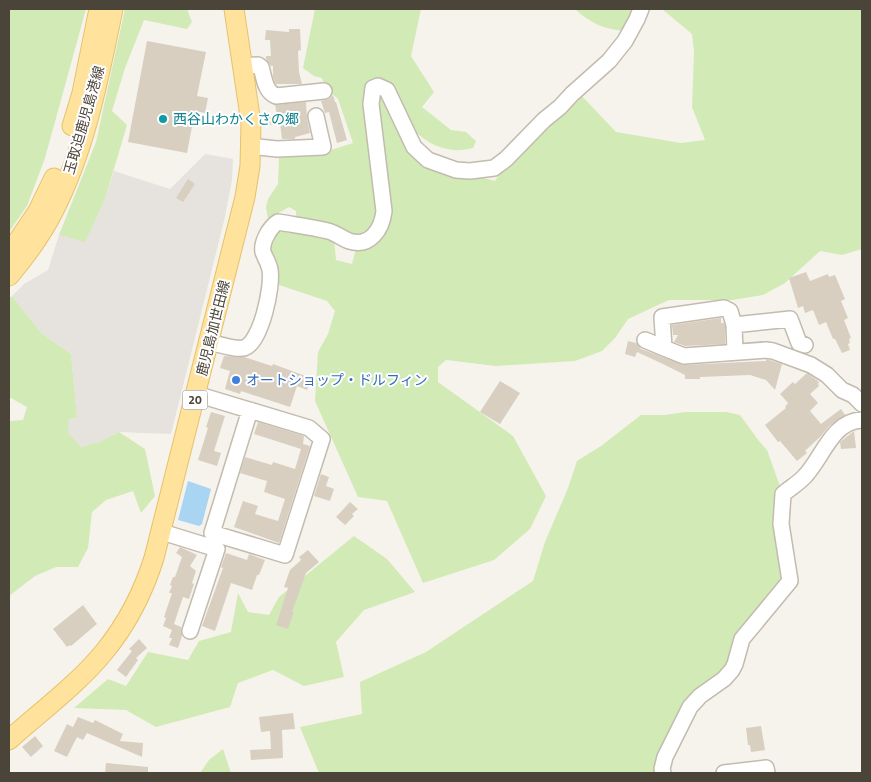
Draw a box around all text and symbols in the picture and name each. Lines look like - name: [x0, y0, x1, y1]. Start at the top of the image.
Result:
- street label: 玉取迫鹿児島港線: [58, 63, 109, 177]
- place label: 西谷山わかくさの郷: [173, 108, 299, 129]
- marker: 西谷山わかくさの郷: [157, 113, 169, 125]
- street label: 鹿児島加世田線: [190, 278, 235, 378]
- place label: オートショップ・ドルフィン: [246, 369, 428, 390]
- marker: オートショップ・ドルフィン: [230, 374, 242, 386]
- road number: 20: [182, 390, 208, 410]

